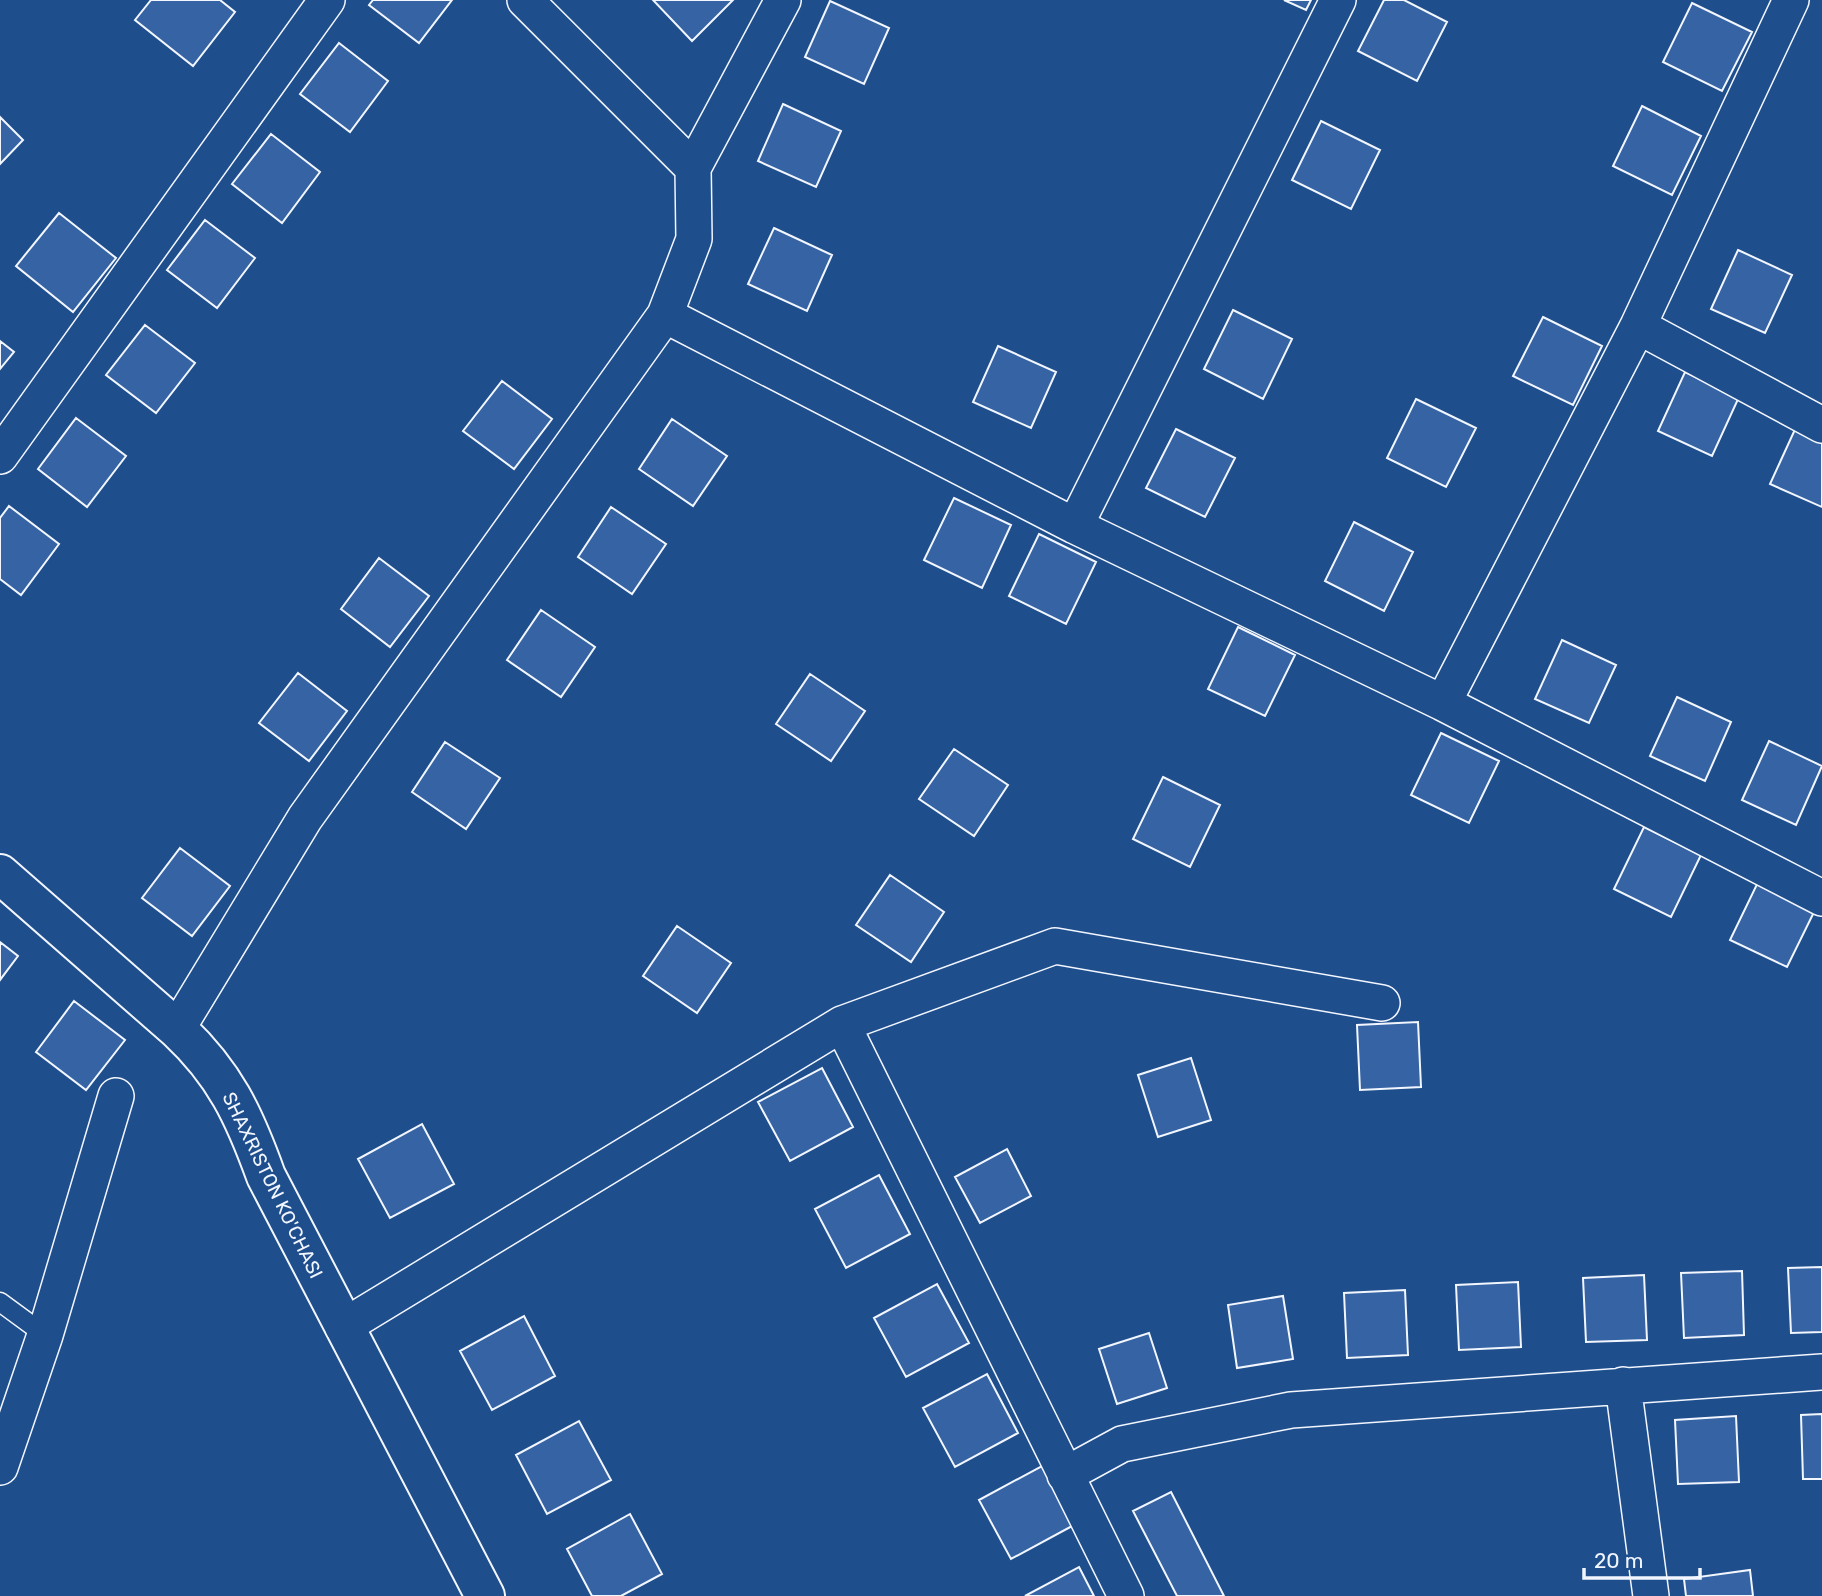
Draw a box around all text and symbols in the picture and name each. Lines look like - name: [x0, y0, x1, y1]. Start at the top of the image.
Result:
- street label: SHAXRISTON KO'CHASI: [217, 1088, 328, 1282]
- scale bar: [1584, 1536, 1700, 1580]
- text: 20 m: [1594, 1548, 1643, 1573]

